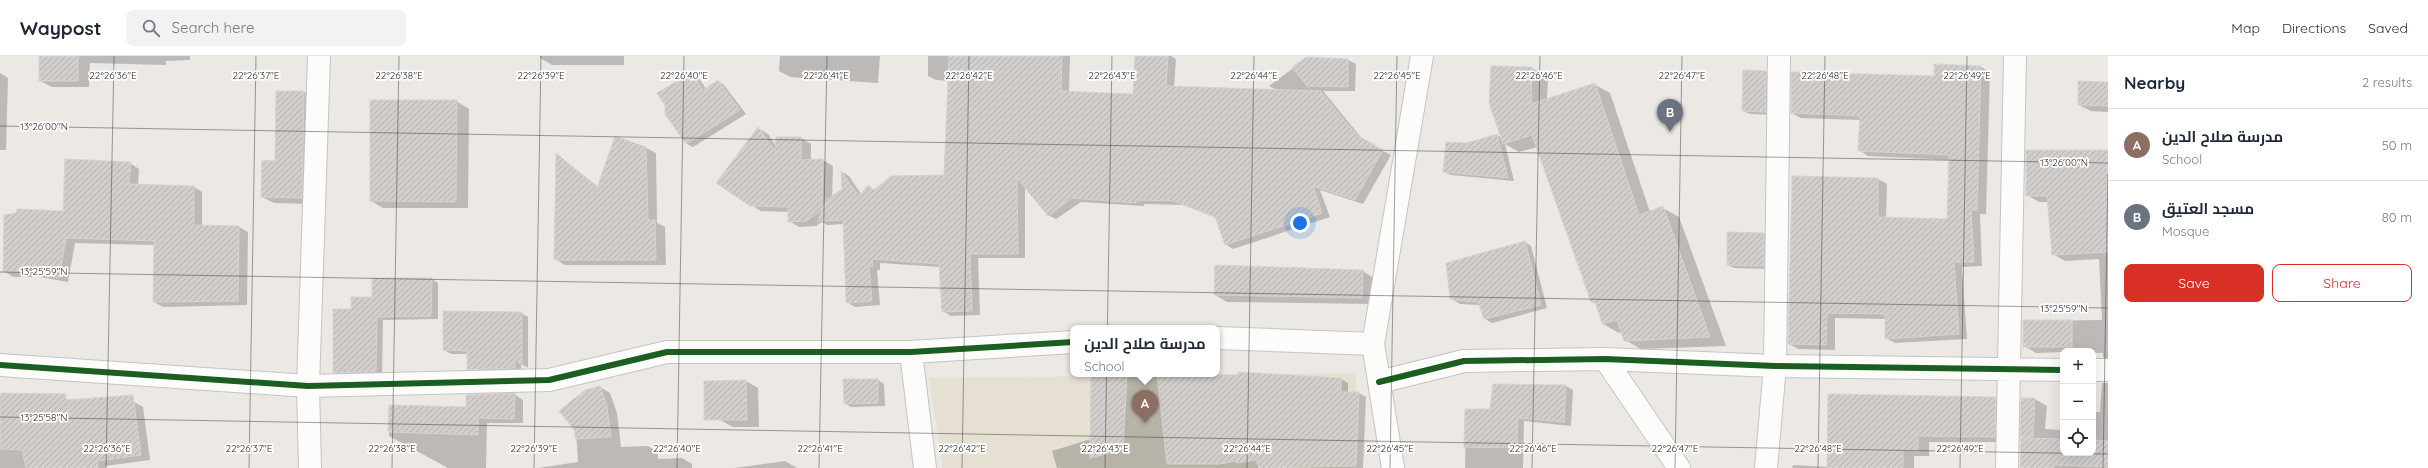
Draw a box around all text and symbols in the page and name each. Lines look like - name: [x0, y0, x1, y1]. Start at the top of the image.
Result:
- search box: [126, 10, 406, 46]
- text: Waypost: [20, 16, 102, 40]
- icon: search: [140, 17, 162, 39]
- text: Search here: [172, 18, 254, 37]
- text: Map: [2231, 19, 2260, 37]
- text: Directions: [2282, 19, 2346, 37]
- text: Saved: [2368, 19, 2408, 37]
- text: 22°26'36"E: [89, 69, 137, 82]
- text: 22°26'37"E: [232, 69, 280, 82]
- text: 22°26'38"E: [375, 69, 423, 82]
- text: 22°26'39"E: [517, 69, 565, 82]
- text: 22°26'40"E: [660, 69, 708, 82]
- text: 22°26'41"E: [803, 69, 849, 82]
- text: 22°26'42"E: [945, 69, 993, 82]
- text: 22°26'43"E: [1088, 69, 1136, 82]
- text: 22°26'44"E: [1230, 69, 1278, 82]
- text: 22°26'45"E: [1373, 69, 1421, 82]
- text: 22°26'46"E: [1515, 69, 1563, 82]
- text: 22°26'47"E: [1659, 69, 1706, 82]
- text: 22°26'48"E: [1801, 69, 1849, 82]
- text: 22°26'49"E: [1943, 69, 1991, 82]
- text: Nearby: [2124, 72, 2185, 93]
- text: 2 results: [2362, 74, 2412, 90]
- pin: B: [1657, 99, 1683, 132]
- text: 13°26'00"N: [20, 120, 68, 133]
- text: مدرسة صلاح الدين: [2162, 127, 2283, 146]
- text: A: [2133, 137, 2141, 153]
- text: 50 m: [2382, 137, 2412, 153]
- text: School: [2162, 151, 2202, 167]
- text: 13°26'00"N: [2040, 156, 2088, 169]
- text: مسجد العتيق: [2162, 199, 2254, 218]
- text: B: [2133, 209, 2141, 225]
- text: 80 m: [2382, 209, 2412, 225]
- your location: [1290, 213, 1310, 233]
- text: Mosque: [2162, 223, 2209, 239]
- button: Save: [2124, 264, 2264, 302]
- button: Share: [2272, 264, 2412, 302]
- text: 13°25'59"N: [20, 265, 68, 278]
- text: 13°25'59"N: [2040, 302, 2088, 315]
- popup: [1070, 325, 1220, 377]
- text: مدرسة صلاح الدين: [1084, 334, 1206, 353]
- map controls: [2060, 348, 2096, 456]
- button: +: [2060, 348, 2096, 384]
- text: School: [1084, 358, 1124, 374]
- button: −: [2060, 384, 2096, 420]
- pin: A: [1132, 390, 1158, 423]
- text: 13°25'58"N: [20, 411, 68, 424]
- button: locate: [2060, 420, 2096, 456]
- text: 22°26'36"E: [83, 442, 131, 455]
- text: 22°26'37"E: [225, 442, 273, 455]
- text: 22°26'38"E: [368, 442, 416, 455]
- text: 22°26'39"E: [510, 442, 558, 455]
- text: 22°26'40"E: [653, 442, 701, 455]
- text: 22°26'41"E: [797, 442, 843, 455]
- text: 22°26'42"E: [938, 442, 986, 455]
- text: 22°26'43"E: [1081, 442, 1129, 455]
- text: 22°26'44"E: [1223, 442, 1271, 455]
- text: 22°26'45"E: [1366, 442, 1414, 455]
- text: 22°26'46"E: [1509, 442, 1557, 455]
- text: 22°26'47"E: [1652, 442, 1699, 455]
- text: 22°26'48"E: [1794, 442, 1842, 455]
- text: 22°26'49"E: [1936, 442, 1984, 455]

